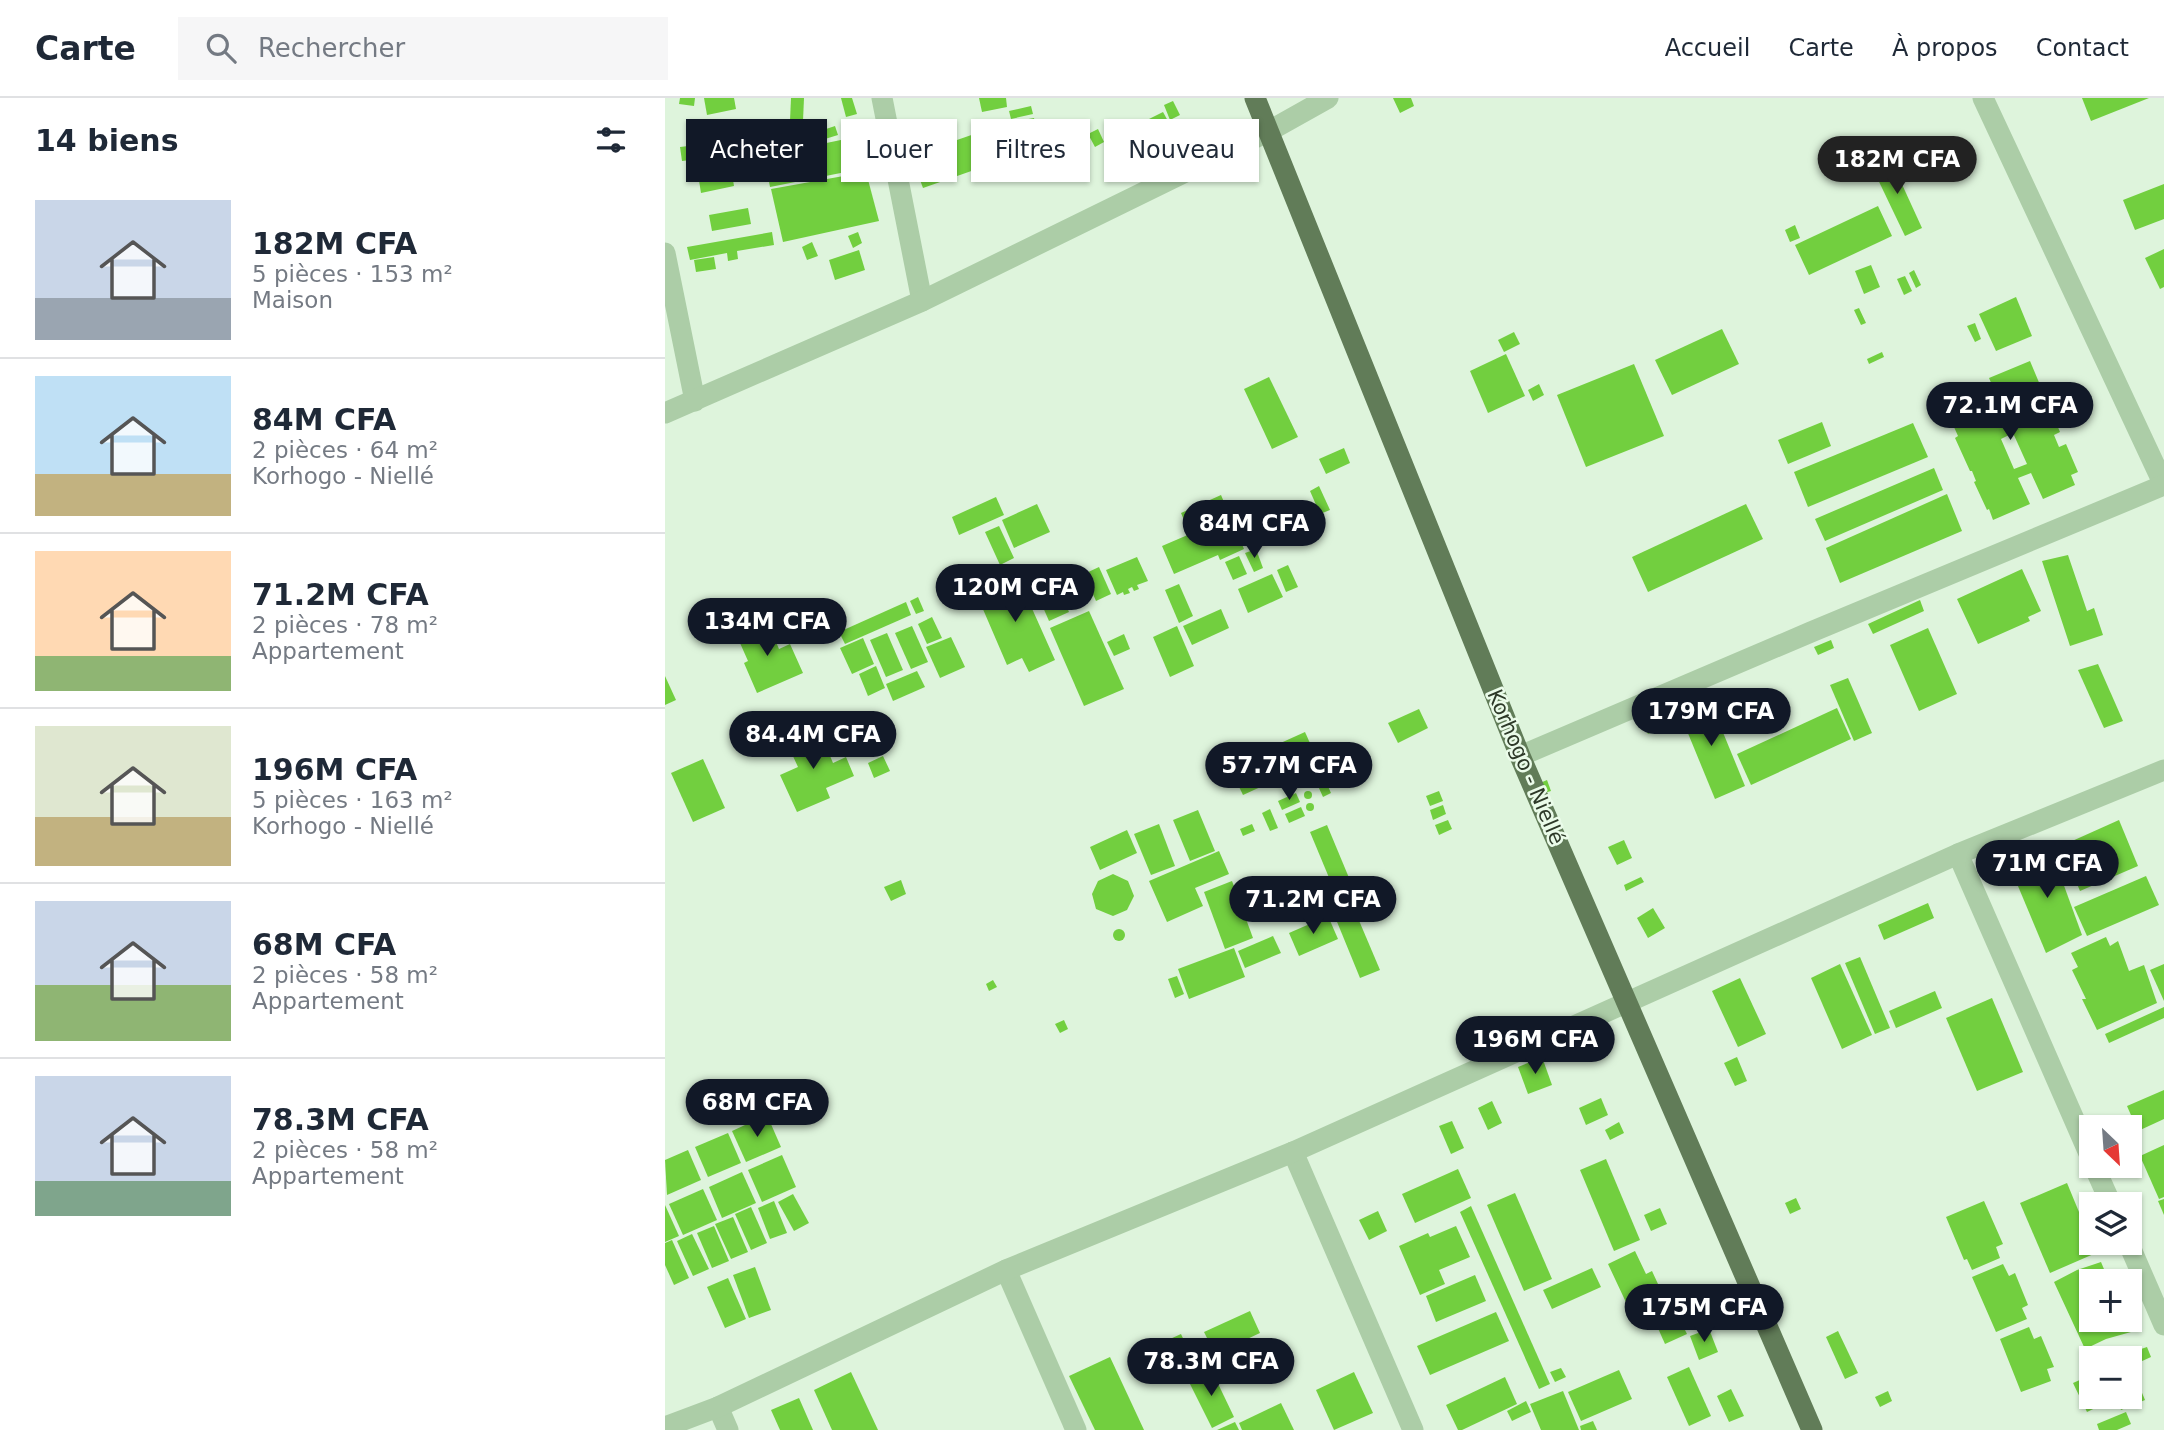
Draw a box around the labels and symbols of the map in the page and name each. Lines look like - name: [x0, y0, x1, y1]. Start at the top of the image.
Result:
- pin: 182M CFA: [1825, 136, 1969, 196]
- pin: 72.1M CFA: [1930, 382, 2090, 442]
- pin: 84M CFA: [1189, 500, 1319, 560]
- pin: 120M CFA: [943, 564, 1087, 624]
- pin: 134M CFA: [695, 598, 839, 658]
- street label: Korhogo - Niellé: [1482, 686, 1570, 848]
- pin: 179M CFA: [1639, 688, 1783, 748]
- pin: 84.4M CFA: [733, 712, 893, 771]
- pin: 57.7M CFA: [1209, 742, 1369, 802]
- pin: 71M CFA: [1982, 840, 2112, 900]
- pin: 71.2M CFA: [1233, 876, 1393, 936]
- pin: 196M CFA: [1463, 1016, 1607, 1076]
- pin: 68M CFA: [692, 1080, 822, 1139]
- north arrow: [2079, 1115, 2142, 1178]
- pin: 175M CFA: [1632, 1284, 1776, 1344]
- pin: 78.3M CFA: [1131, 1338, 1291, 1398]

